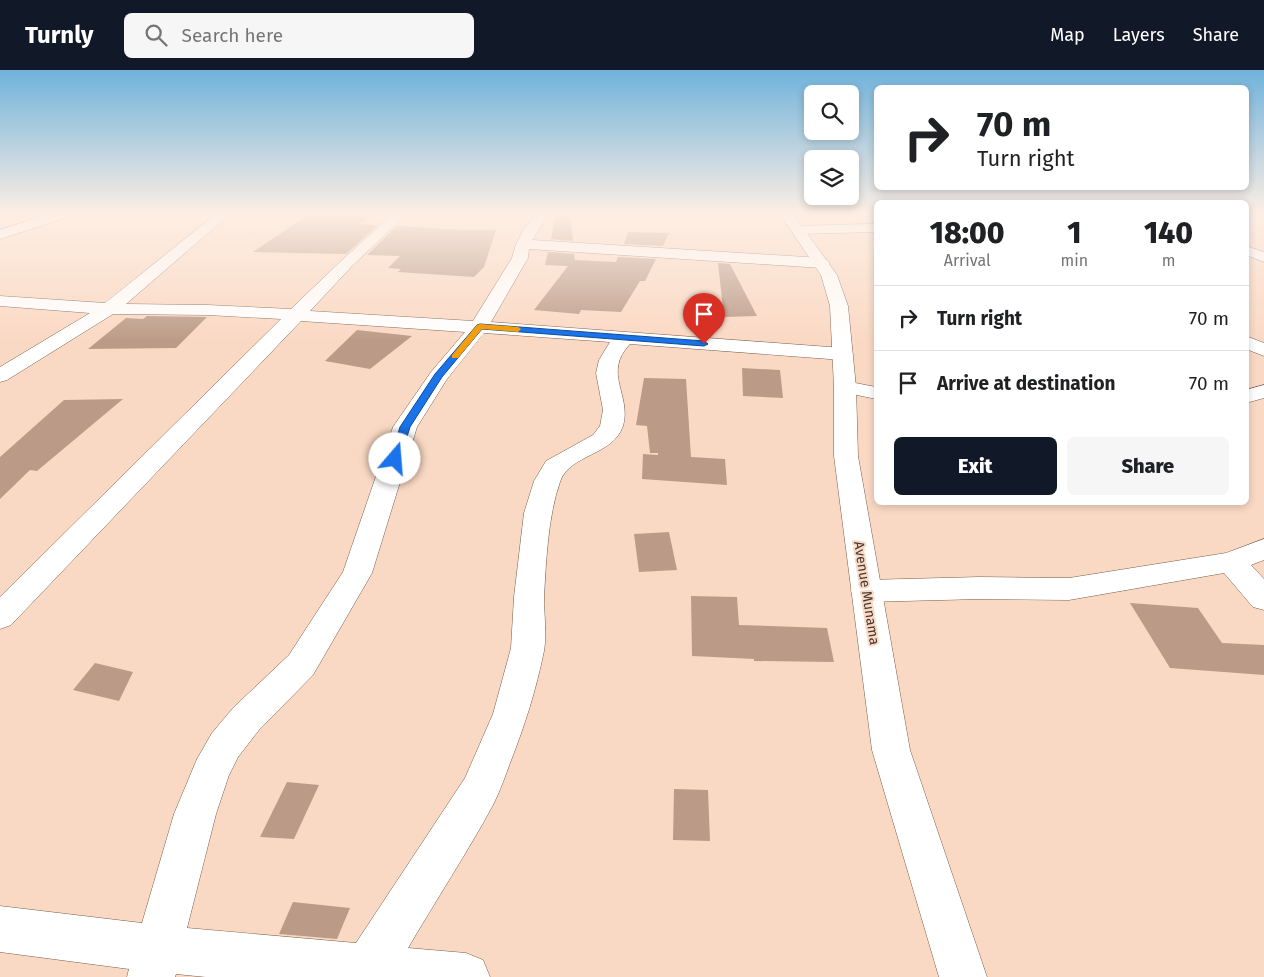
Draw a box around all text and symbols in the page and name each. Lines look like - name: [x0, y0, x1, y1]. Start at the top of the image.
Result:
- search box: [124, 13, 474, 58]
- text: Turnly: [25, 21, 94, 49]
- icon: search: [142, 21, 170, 49]
- text: Search here: [182, 24, 283, 47]
- text: Map: [1050, 24, 1085, 46]
- text: Layers: [1113, 24, 1165, 46]
- text: Share: [1193, 24, 1239, 46]
- map controls: [804, 85, 859, 205]
- button: search: [804, 85, 859, 140]
- text: 70 m: [977, 103, 1051, 145]
- icon: right: [894, 105, 959, 170]
- text: Turn right: [977, 145, 1074, 172]
- button: layers: [804, 150, 859, 205]
- text: 18:00: [930, 215, 1005, 251]
- text: 1: [1067, 215, 1081, 251]
- text: 140: [1144, 215, 1193, 251]
- text: Arrival: [944, 251, 991, 270]
- text: min: [1060, 251, 1088, 270]
- text: m: [1162, 251, 1175, 270]
- pin: [683, 293, 725, 344]
- icon: arrive: [690, 300, 718, 328]
- icon: right: [894, 304, 922, 332]
- text: Turn right: [937, 307, 1022, 330]
- text: 70 m: [1189, 307, 1229, 330]
- icon: arrive: [894, 369, 922, 397]
- text: Arrive at destination: [937, 372, 1116, 395]
- text: 70 m: [1189, 372, 1229, 395]
- position arrow: [368, 432, 420, 484]
- button: Exit: [894, 437, 1057, 495]
- button: Share: [1067, 437, 1229, 495]
- street label: Avenue Munama: [850, 540, 883, 646]

